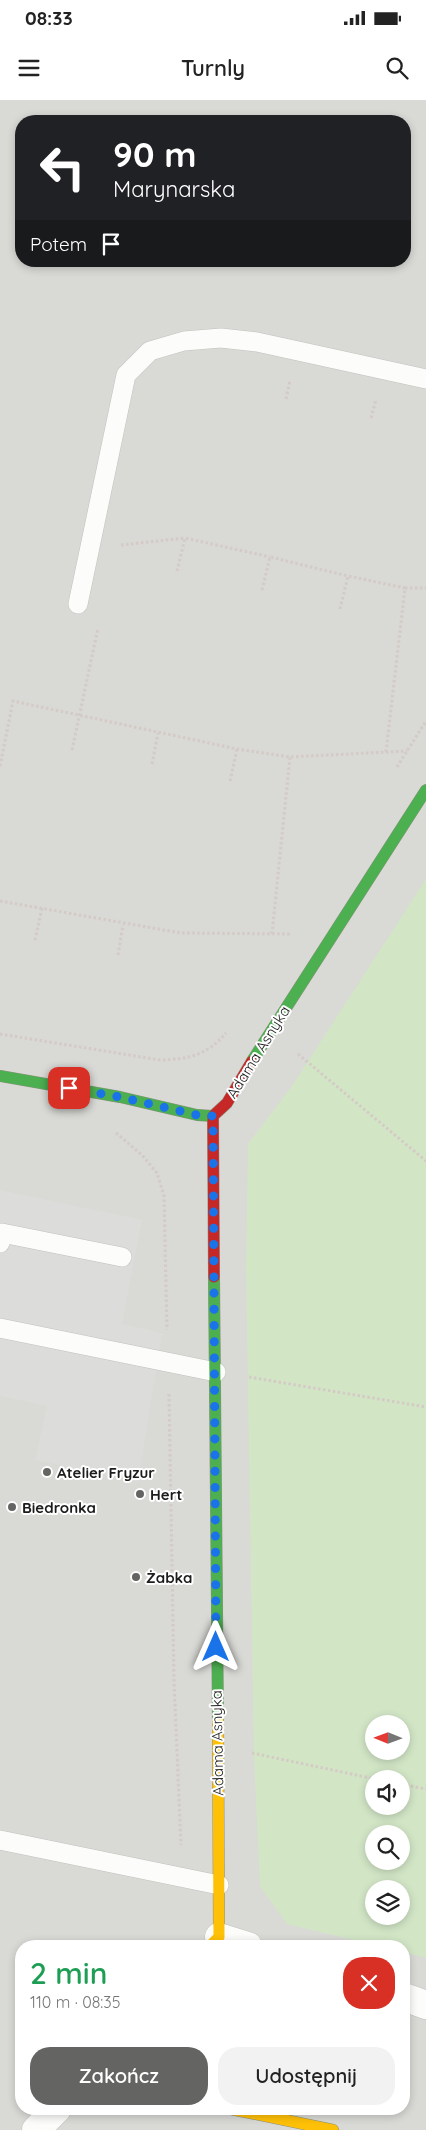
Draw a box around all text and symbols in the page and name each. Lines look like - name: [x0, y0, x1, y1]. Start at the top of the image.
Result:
- text: 08:33: [25, 6, 73, 30]
- icon: menu: [15, 54, 43, 82]
- text: Turnly: [181, 54, 245, 82]
- icon: search: [383, 54, 411, 82]
- text: 90 m: [113, 132, 196, 176]
- icon: left: [30, 135, 95, 200]
- text: Marynarska: [113, 175, 235, 203]
- icon: arrive: [97, 230, 125, 258]
- text: Potem: [30, 232, 87, 256]
- street label: Adama Asnyka: [222, 1002, 294, 1102]
- pin: [48, 1067, 90, 1109]
- icon: arrive: [55, 1074, 83, 1102]
- place label: Atelier Fryzur: [57, 1463, 155, 1482]
- marker: Atelier Fryzur: [41, 1466, 53, 1478]
- place label: Hert: [150, 1485, 182, 1504]
- marker: Hert: [134, 1488, 146, 1500]
- place label: Biedronka: [22, 1498, 96, 1517]
- marker: Biedronka: [6, 1501, 18, 1513]
- place label: Żabka: [146, 1568, 192, 1587]
- marker: Żabka: [130, 1571, 142, 1583]
- position arrow: [189, 1620, 241, 1672]
- street label: Adama Asnyka: [207, 1690, 227, 1796]
- north arrow: [365, 1715, 410, 1760]
- map controls: [365, 1715, 410, 1925]
- button: sound: [365, 1770, 410, 1815]
- button: search: [365, 1825, 410, 1870]
- button: layers: [365, 1880, 410, 1925]
- text: 2 min: [30, 1954, 107, 1992]
- button: close: [343, 1957, 395, 2009]
- text: 110 m · 08:35: [30, 1992, 120, 2012]
- button: Zakończ: [30, 2047, 208, 2105]
- button: Udostępnij: [218, 2047, 395, 2105]

